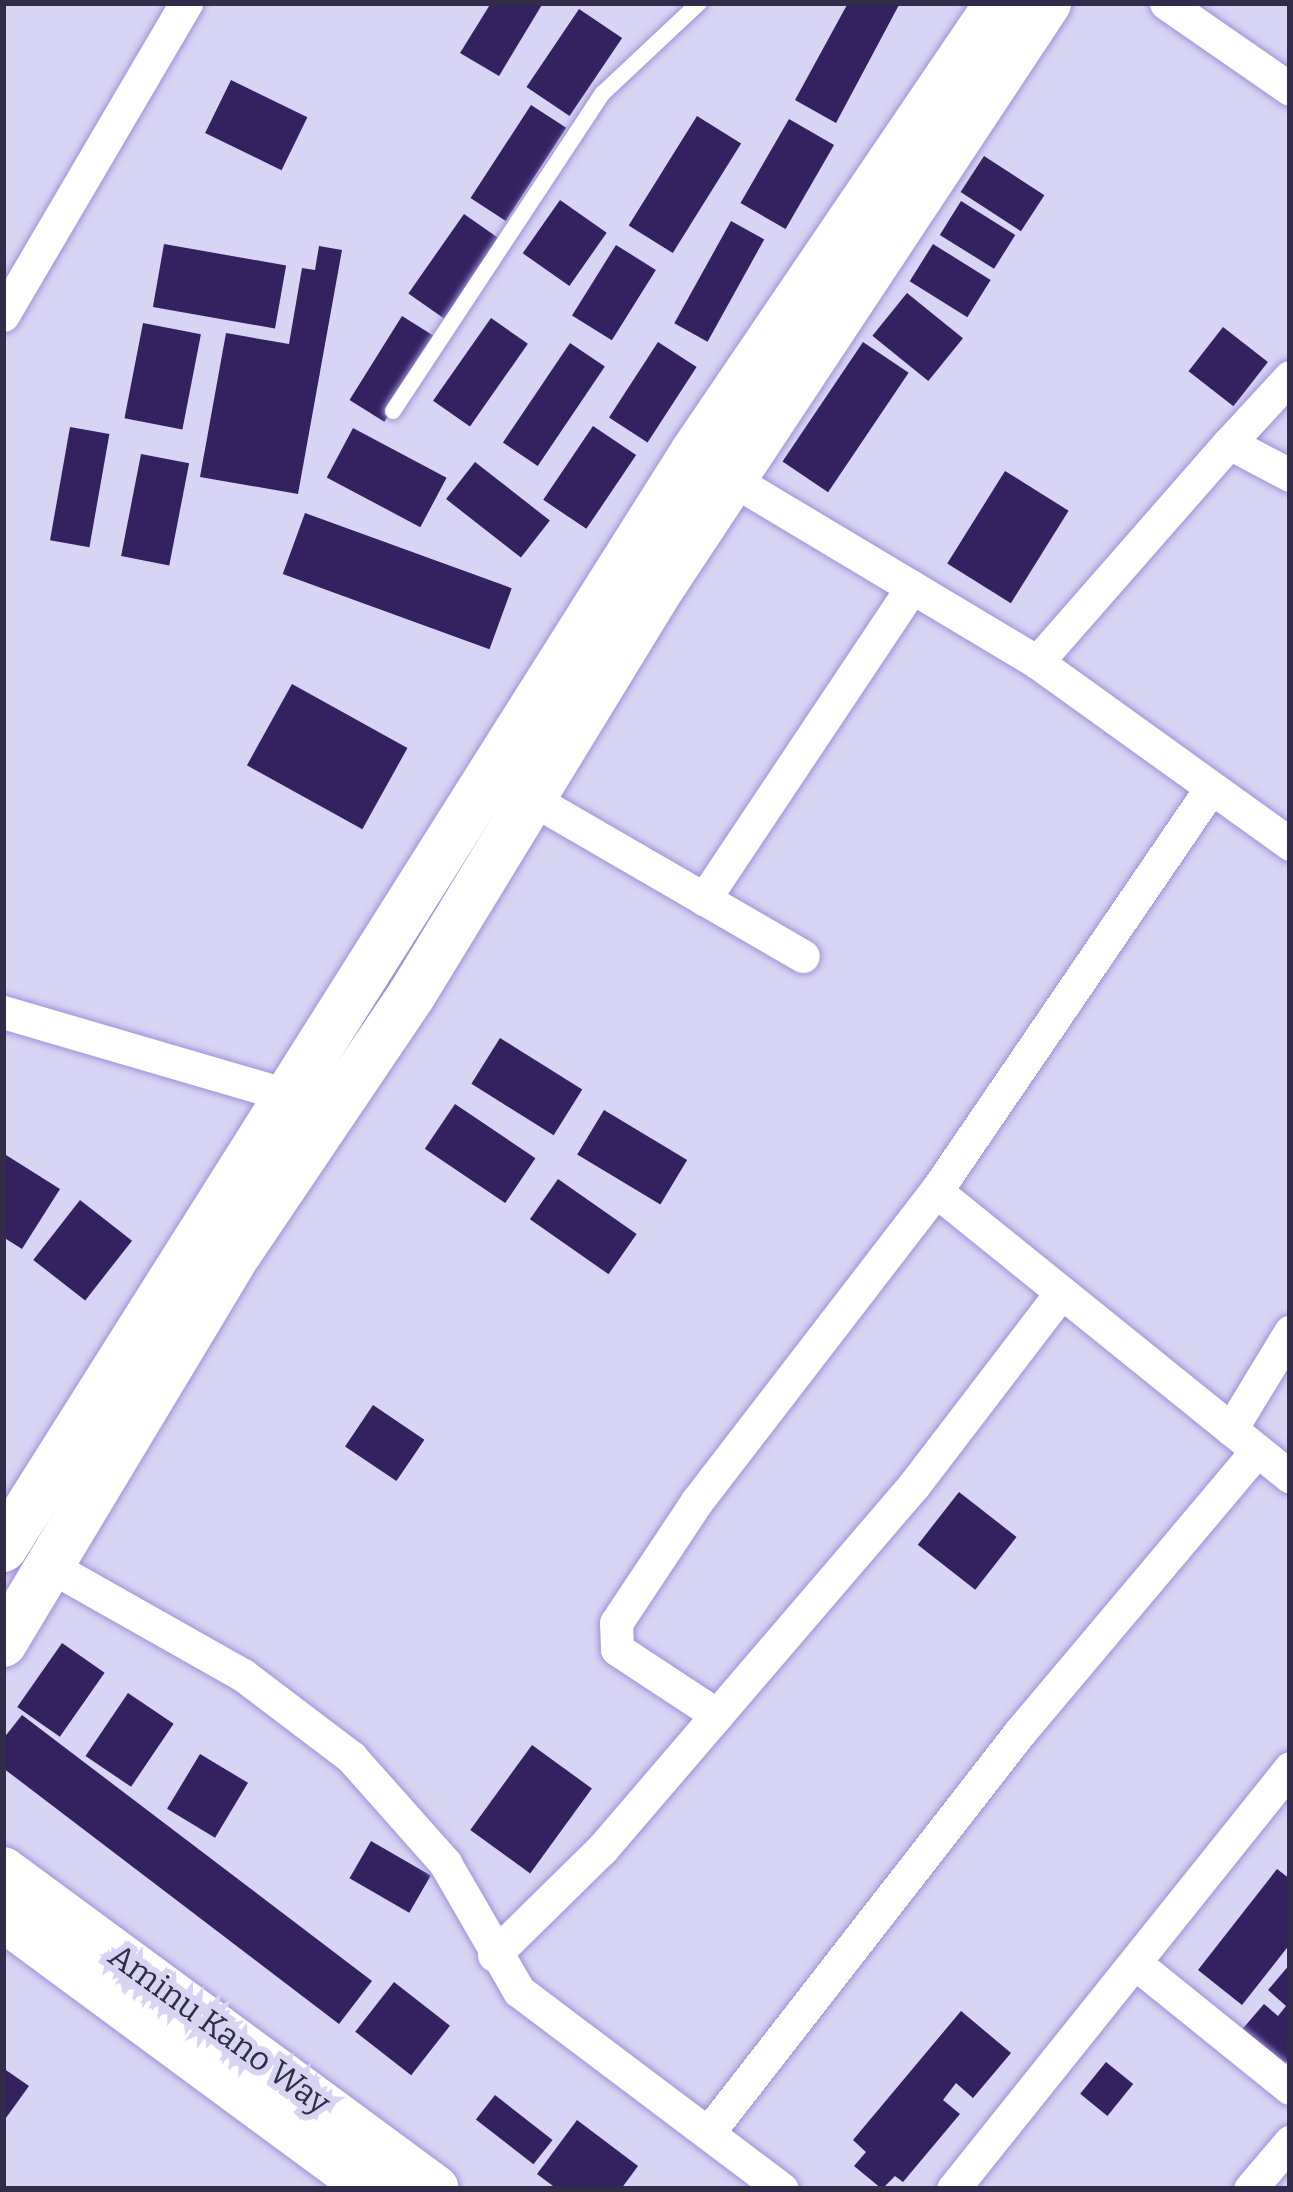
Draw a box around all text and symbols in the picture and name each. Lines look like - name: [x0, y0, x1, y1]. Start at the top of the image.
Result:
- street label: Aminu Kano Way: [101, 1936, 337, 2124]

